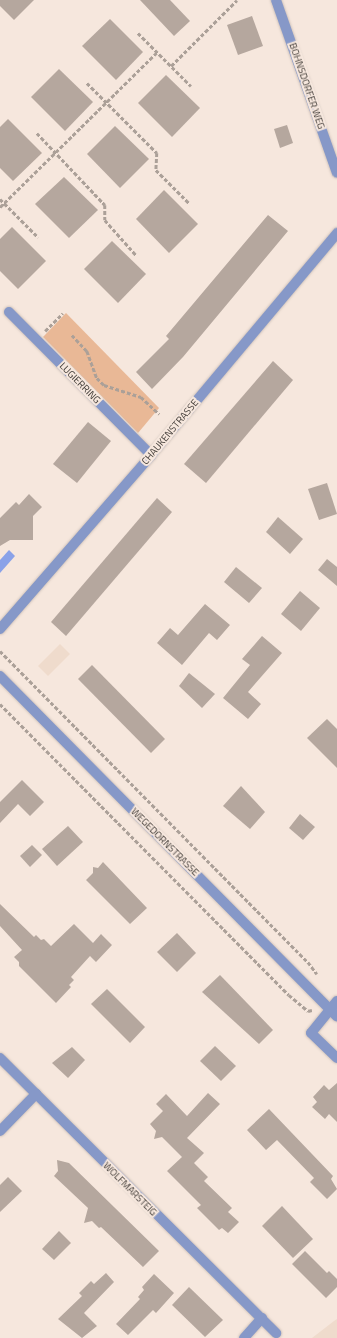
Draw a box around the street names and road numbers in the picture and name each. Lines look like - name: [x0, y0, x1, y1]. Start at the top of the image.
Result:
- street label: BOHNSDORFER WEG: [287, 41, 327, 131]
- street label: LUGIERRING: [57, 360, 103, 406]
- street label: CHAUKENSTRASSE: [139, 397, 201, 467]
- street label: WEGEDORNSTRASSE: [129, 806, 201, 878]
- street label: WOLFMARSTEIG: [101, 1160, 159, 1218]

